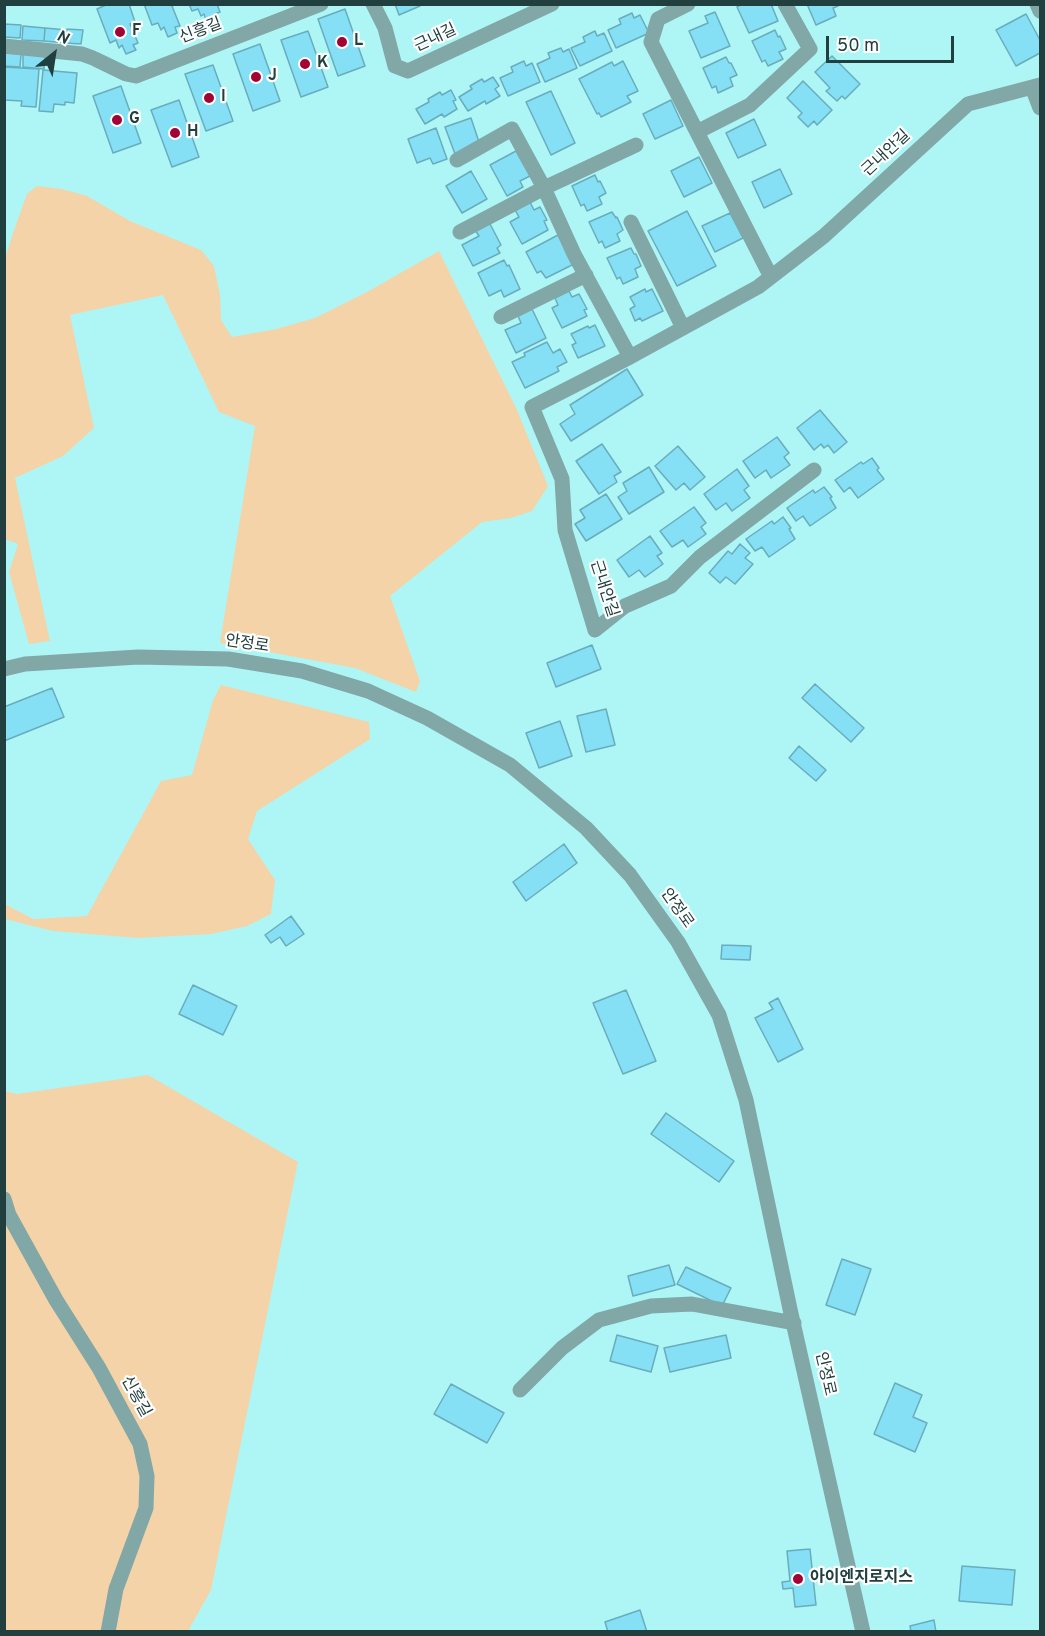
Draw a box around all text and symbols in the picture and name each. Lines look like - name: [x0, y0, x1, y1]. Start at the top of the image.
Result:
- street label: 신흥길: [177, 15, 225, 49]
- street label: 근내길: [412, 21, 460, 57]
- place label: F: [132, 22, 141, 42]
- north arrow: [24, 24, 84, 84]
- scale bar: [829, 24, 956, 62]
- marker: F: [113, 25, 127, 39]
- text: N: [53, 27, 73, 50]
- place label: L: [354, 32, 363, 52]
- marker: L: [335, 35, 349, 49]
- text: 50 m: [837, 35, 879, 58]
- place label: K: [317, 54, 328, 74]
- marker: K: [298, 57, 312, 71]
- place label: J: [268, 67, 277, 87]
- marker: J: [249, 70, 263, 84]
- place label: I: [221, 88, 226, 108]
- marker: I: [202, 91, 216, 105]
- place label: G: [129, 110, 140, 130]
- marker: G: [110, 113, 124, 127]
- place label: H: [187, 123, 199, 143]
- marker: H: [168, 126, 182, 140]
- street label: 근내안길: [859, 127, 915, 181]
- street label: 근내안길: [585, 558, 621, 620]
- street label: 안정로: [224, 632, 270, 658]
- street label: 안정로: [655, 885, 697, 933]
- street label: 안정로: [810, 1350, 838, 1398]
- street label: 신흥길: [116, 1373, 154, 1421]
- place label: 아이엔지로지스: [810, 1569, 913, 1589]
- marker: 아이엔지로지스: [791, 1572, 805, 1586]

